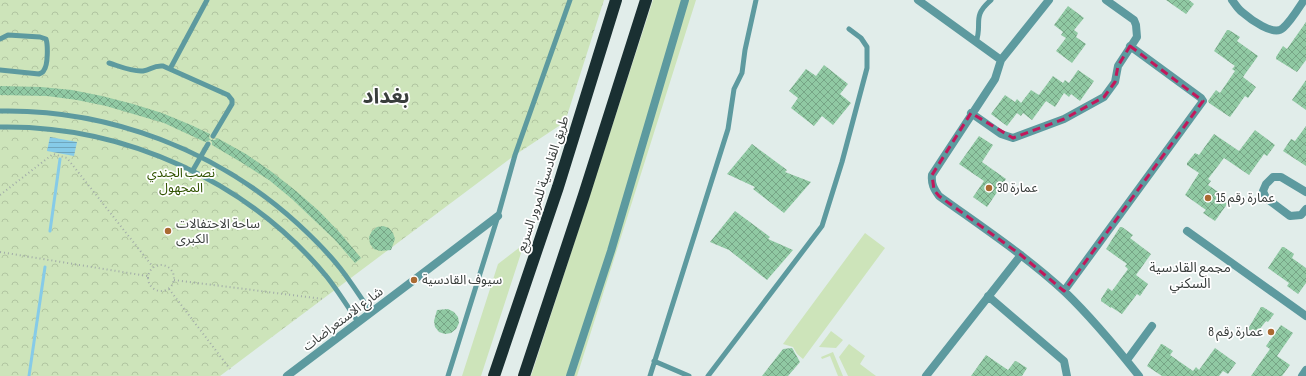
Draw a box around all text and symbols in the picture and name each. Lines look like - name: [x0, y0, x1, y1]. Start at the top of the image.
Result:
- district label: بغداد: [363, 84, 409, 109]
- street label: طريق القادسية للمرور السريع: [513, 114, 575, 255]
- park label: نصب الجندي المجهول: [147, 165, 215, 196]
- place label: عمارة 30: [997, 180, 1038, 196]
- marker: عمارة 30: [984, 183, 994, 193]
- place label: عمارة رقم 15: [1216, 190, 1275, 208]
- marker: عمارة رقم 15: [1203, 193, 1213, 203]
- place label: ساحة الاحتفالات الكبرى: [176, 216, 260, 247]
- marker: ساحة الاحتفالات الكبرى: [163, 226, 173, 236]
- district label: مجمع القادسية السكني: [1149, 259, 1231, 294]
- place label: سيوف القادسية: [422, 272, 502, 288]
- marker: سيوف القادسية: [409, 275, 419, 285]
- street label: شارع الاستعراضات: [300, 284, 387, 356]
- place label: عمارة رقم 8: [1208, 324, 1263, 342]
- marker: عمارة رقم 8: [1266, 327, 1276, 337]

